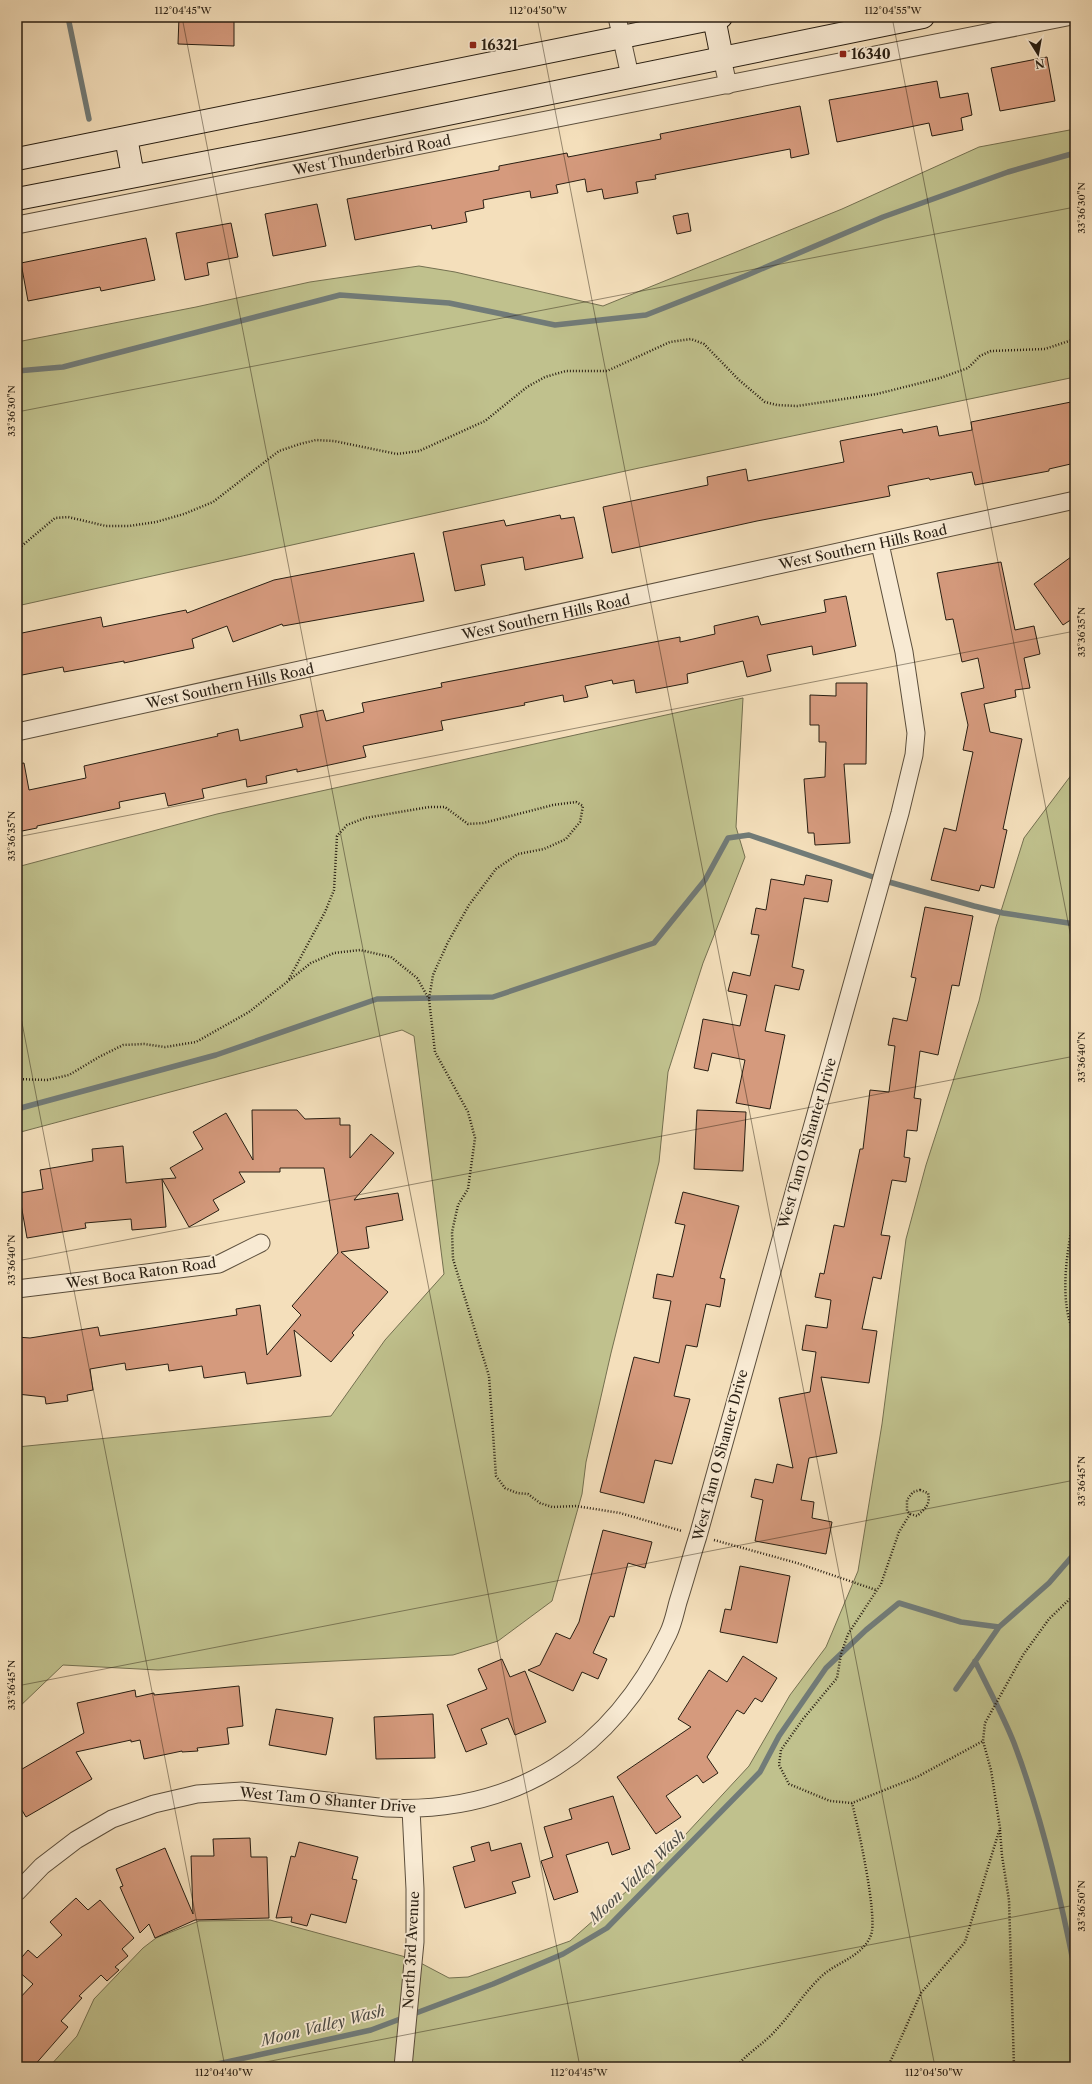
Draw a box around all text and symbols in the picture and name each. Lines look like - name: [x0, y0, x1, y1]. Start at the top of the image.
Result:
- text: 112°04'45"W: [154, 4, 213, 17]
- text: 112°04'50"W: [509, 4, 568, 17]
- text: 112°04'55"W: [864, 4, 923, 17]
- north arrow: [1018, 34, 1058, 74]
- place label: 16321: [481, 36, 519, 54]
- marker: 16321: [468, 40, 478, 50]
- place label: 16340: [851, 45, 891, 63]
- marker: 16340: [838, 49, 848, 59]
- text: N: [1033, 56, 1046, 72]
- street label: West Thunderbird Road: [291, 131, 453, 179]
- text: 33°36'30"N: [1075, 182, 1088, 234]
- text: 33°36'30"N: [5, 385, 18, 437]
- street label: West Southern Hills Road: [776, 520, 949, 574]
- street label: West Southern Hills Road: [459, 590, 632, 644]
- text: 33°36'35"N: [1075, 607, 1088, 657]
- street label: West Southern Hills Road: [143, 659, 316, 713]
- text: 33°36'35"N: [5, 811, 18, 861]
- text: 33°36'40"N: [1075, 1031, 1088, 1083]
- street label: West Tam O Shanter Drive: [774, 1055, 840, 1231]
- text: 33°36'40"N: [5, 1234, 18, 1286]
- street label: West Boca Raton Road: [64, 1253, 218, 1293]
- street label: West Tam O Shanter Drive: [688, 1367, 752, 1544]
- text: 33°36'45"N: [1075, 1456, 1088, 1506]
- text: 33°36'45"N: [5, 1660, 18, 1710]
- street label: West Tam O Shanter Drive: [238, 1783, 417, 1817]
- water label: Moon Valley Wash: [583, 1826, 689, 1929]
- text: 33°36'50"N: [1075, 1880, 1088, 1932]
- street label: North 3rd Avenue: [399, 1890, 423, 2009]
- water label: Moon Valley Wash: [257, 2001, 387, 2051]
- text: 112°04'40"W: [195, 2066, 254, 2079]
- text: 112°04'45"W: [550, 2066, 609, 2079]
- text: 112°04'50"W: [905, 2066, 964, 2079]

